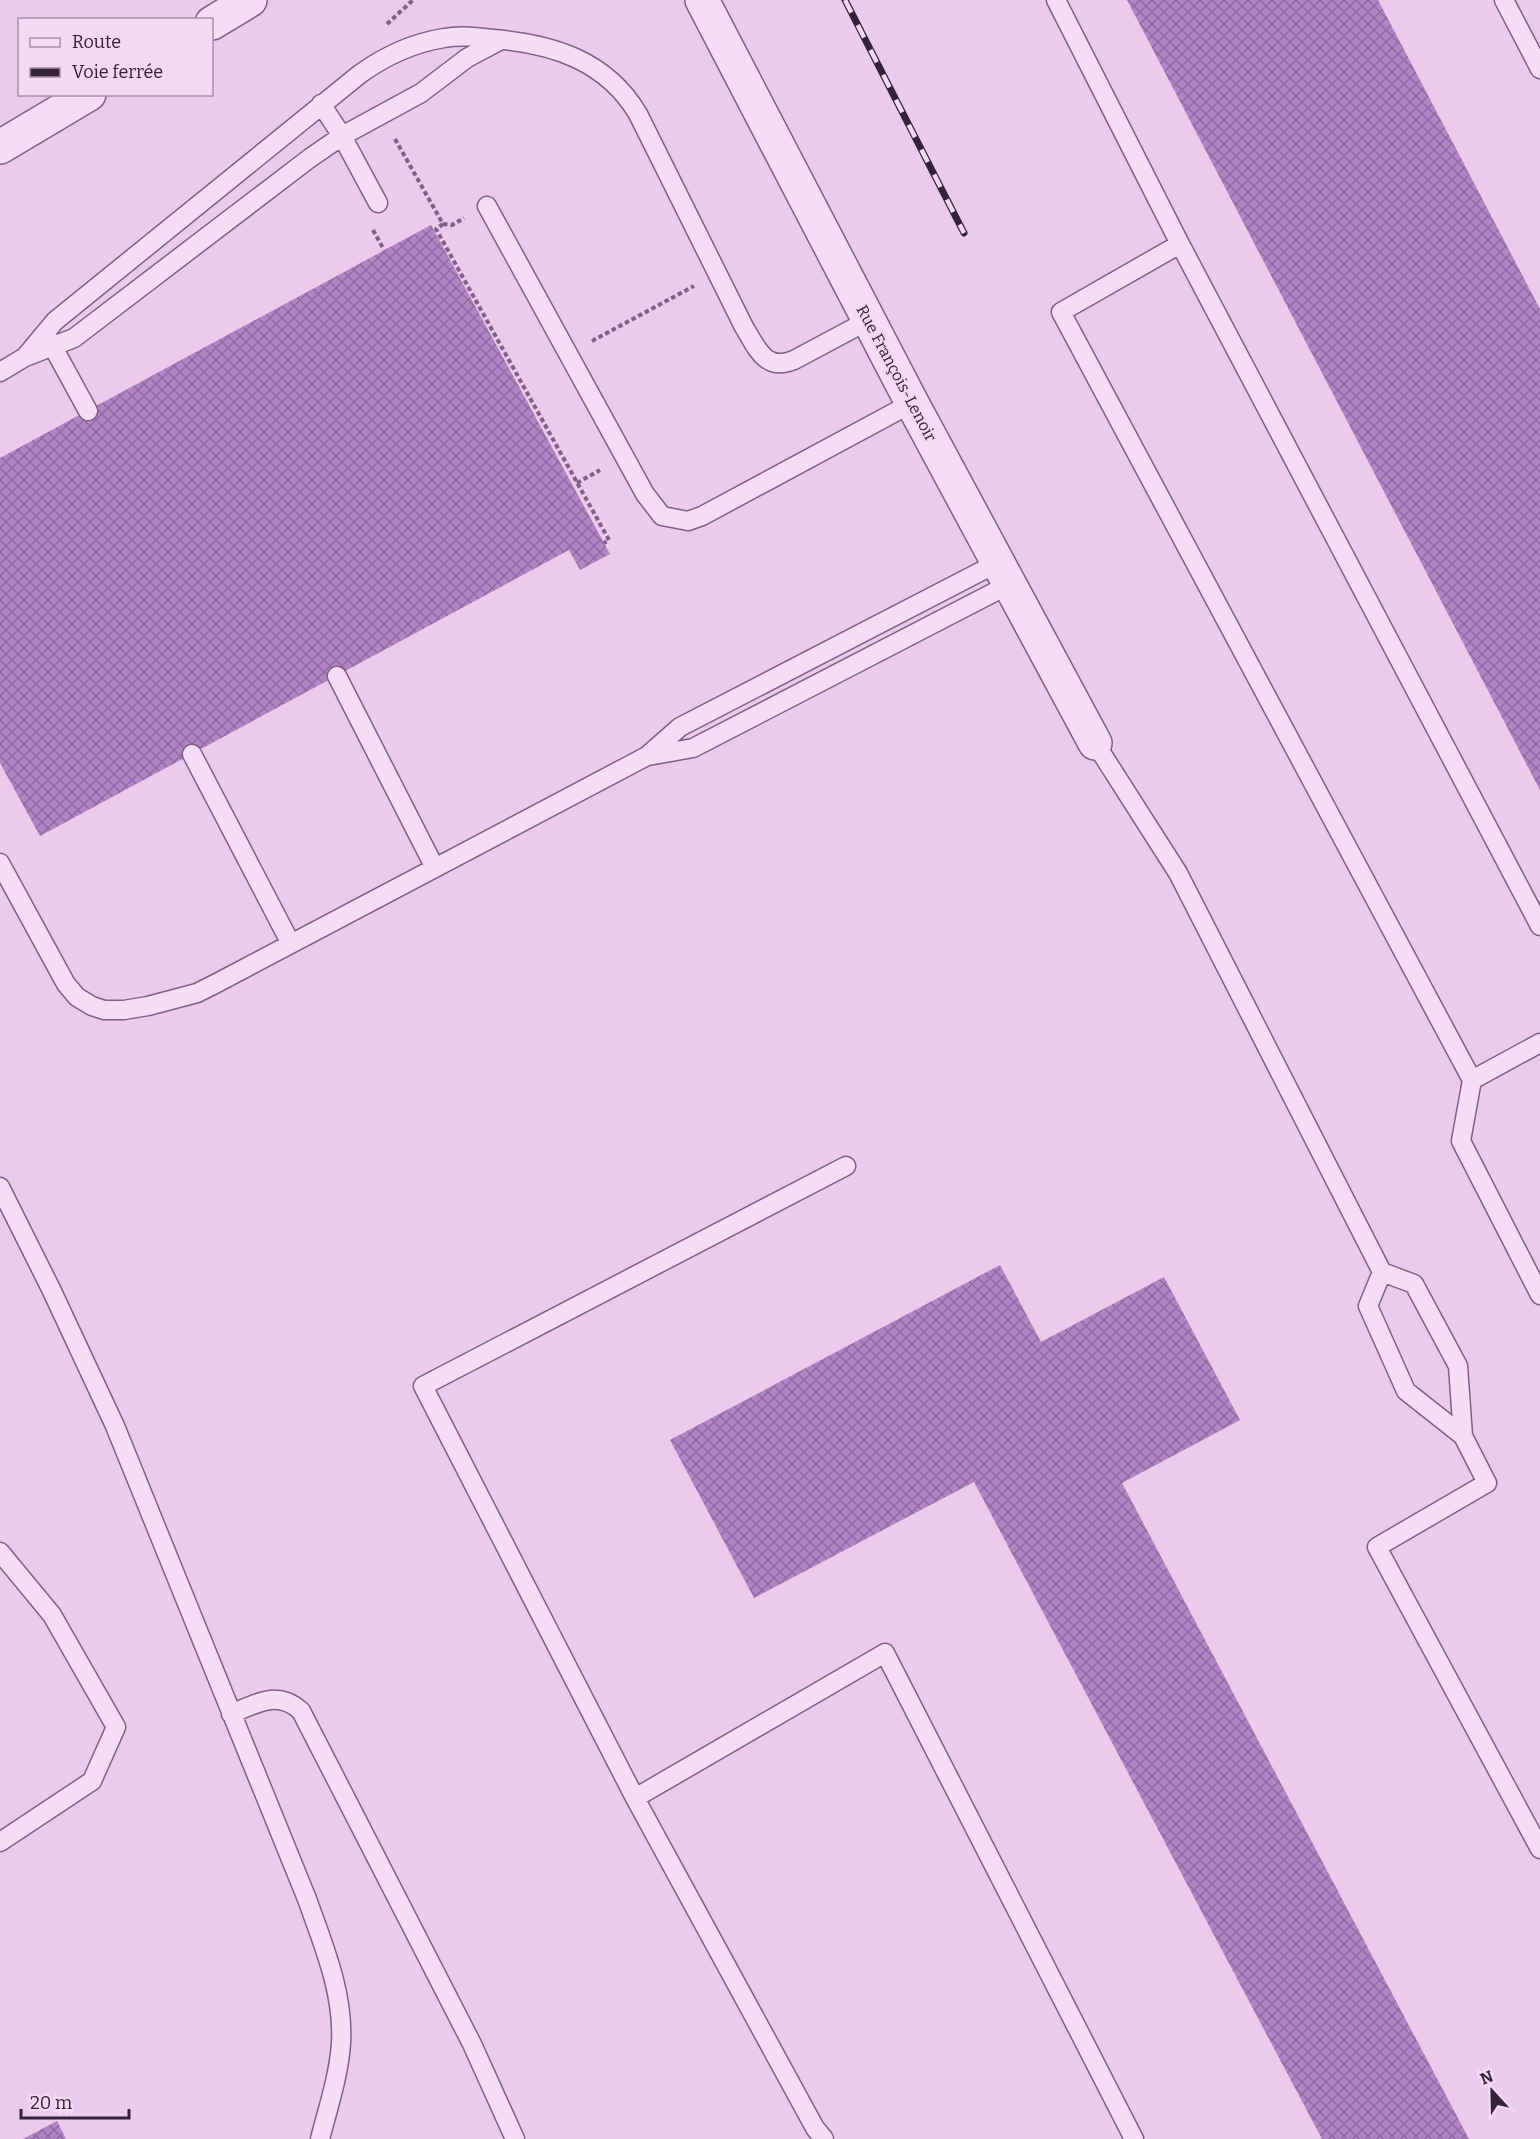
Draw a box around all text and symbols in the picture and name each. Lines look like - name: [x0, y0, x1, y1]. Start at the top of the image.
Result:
- legend: [18, 18, 213, 96]
- text: Route: [72, 31, 121, 53]
- text: Voie ferrée: [72, 61, 163, 83]
- street label: Rue François-Lenoir: [853, 302, 941, 445]
- north arrow: [1462, 2061, 1522, 2121]
- text: N: [1477, 2066, 1496, 2089]
- scale bar: [21, 2082, 129, 2120]
- text: 20 m: [30, 2092, 72, 2114]

